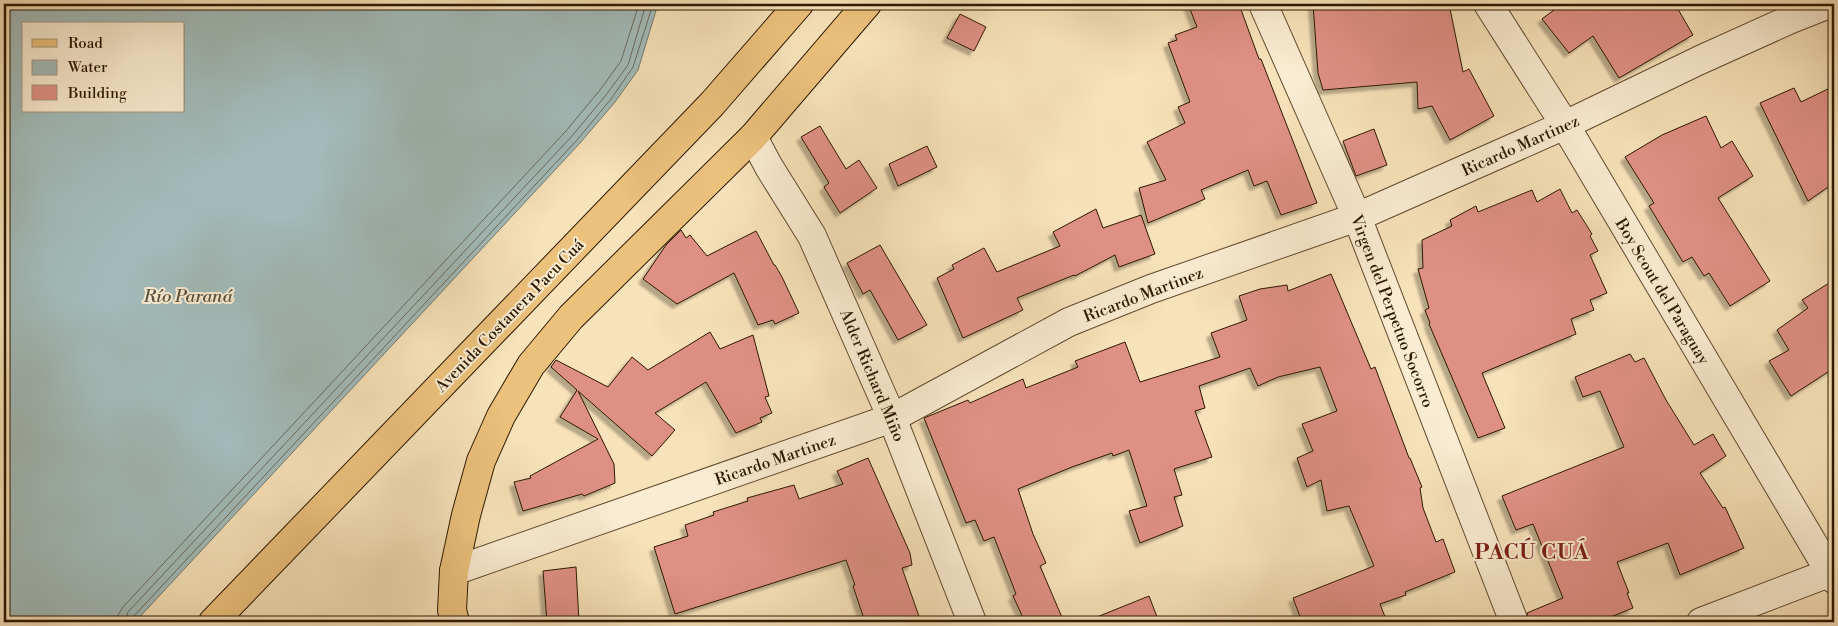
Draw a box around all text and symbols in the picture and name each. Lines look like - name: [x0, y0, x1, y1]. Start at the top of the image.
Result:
- legend: [22, 22, 185, 112]
- text: Road: [68, 34, 103, 53]
- text: Water: [67, 58, 108, 77]
- text: Building: [67, 84, 127, 103]
- street label: Ricardo Martinez: [1459, 111, 1582, 181]
- street label: Virgen del Perpetuo Socorro: [1346, 211, 1438, 411]
- street label: Boy Scout del Paraguay: [1610, 214, 1714, 368]
- street label: Avenida Costanera Pacu Cuá: [431, 234, 589, 397]
- street label: Ricardo Martinez: [1081, 263, 1206, 327]
- water label: Río Paraná: [143, 285, 233, 308]
- street label: Alder Richard Miño: [835, 305, 909, 445]
- street label: Ricardo Martinez: [712, 430, 838, 490]
- district label: PACÚ CUÁ: [1475, 537, 1589, 566]

